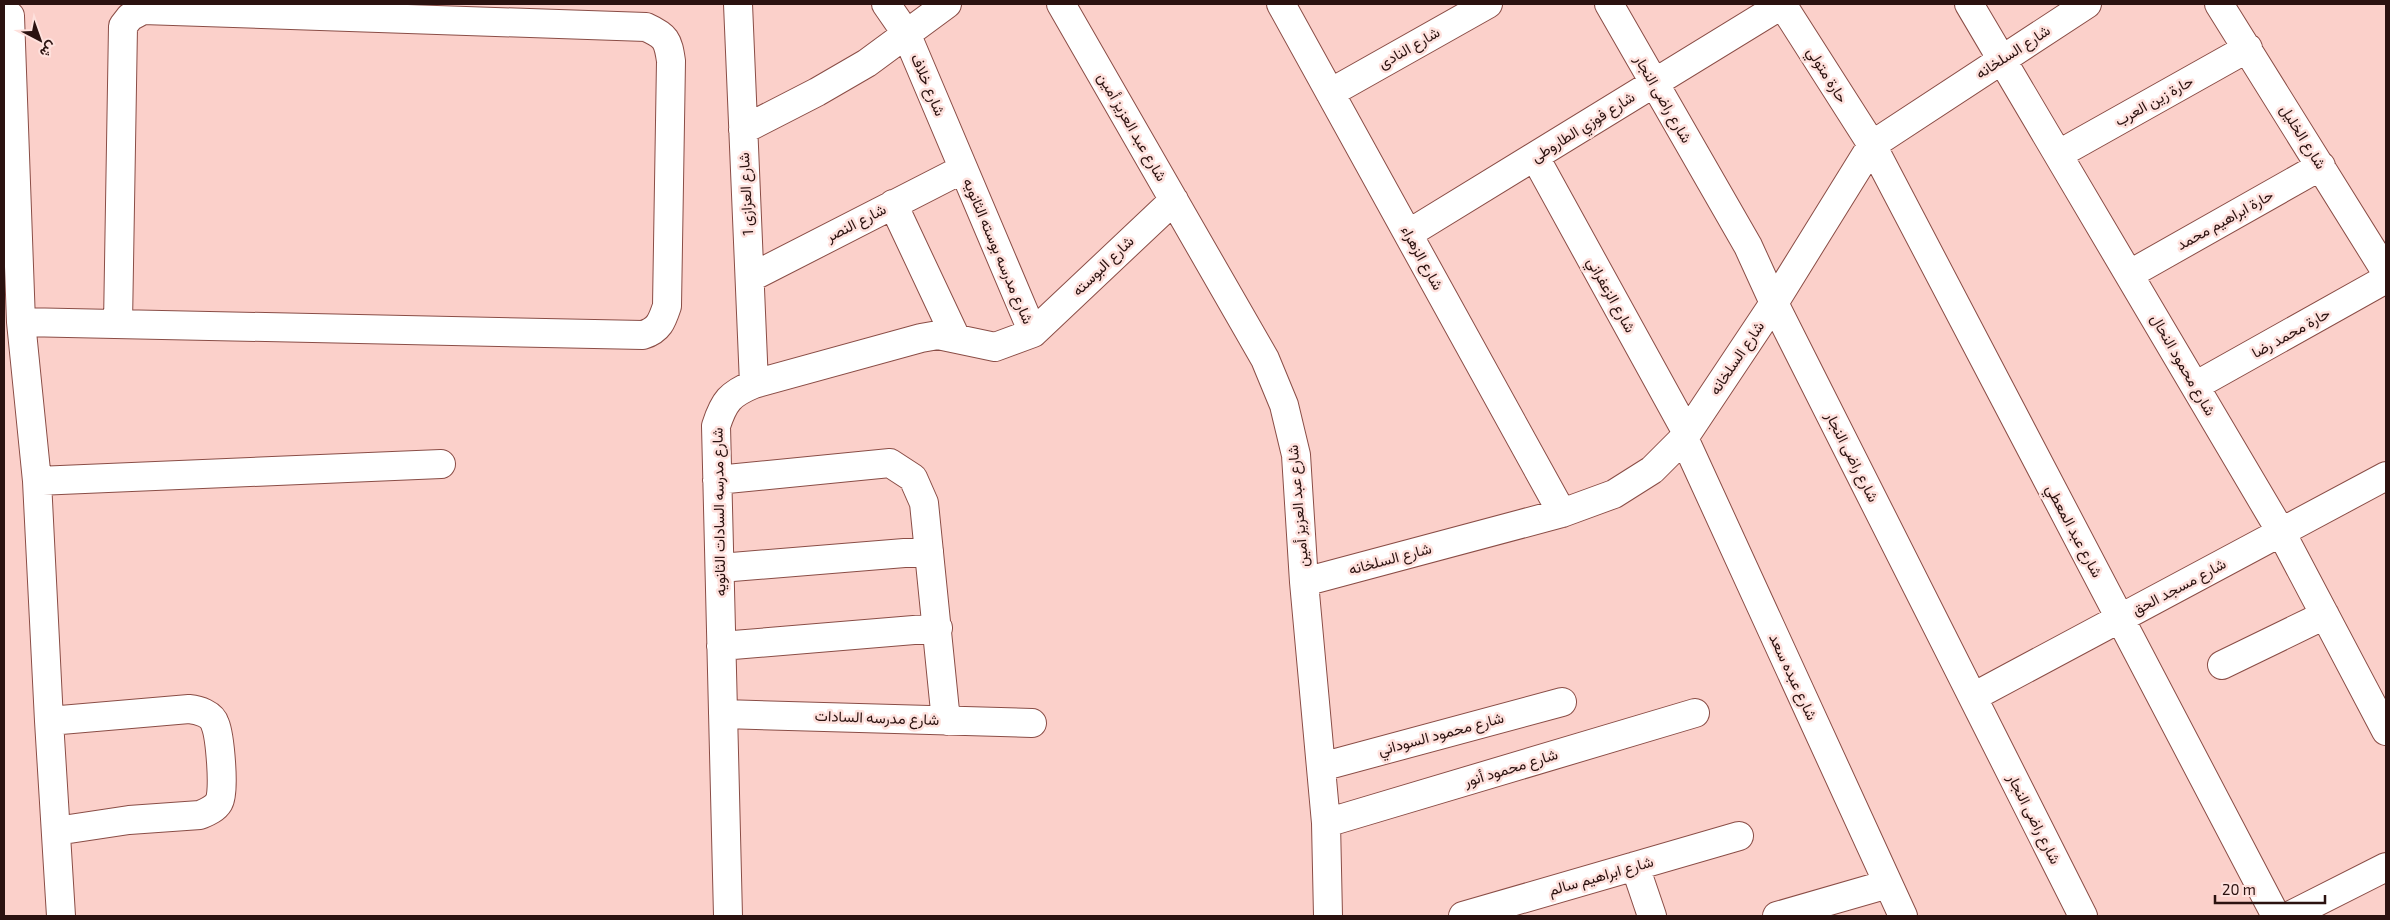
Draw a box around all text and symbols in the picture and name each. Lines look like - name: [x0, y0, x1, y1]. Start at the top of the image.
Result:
- north arrow: [15, 15, 65, 65]
- street label: شارع السلخانه: [1972, 20, 2055, 84]
- street label: شارع النادى: [1375, 22, 1444, 75]
- text: ش: [36, 37, 61, 62]
- street label: حارة متولي: [1799, 43, 1852, 108]
- street label: شارع راضى النجار: [1628, 50, 1696, 147]
- street label: شارع خلاف: [905, 51, 950, 120]
- street label: شارع عبد العزيز أمين: [1092, 69, 1171, 186]
- street label: حارة زين العرب: [2111, 71, 2197, 131]
- street label: شارع فوزي الطاروطى: [1527, 87, 1641, 170]
- street label: شارع الخليل: [2275, 101, 2331, 174]
- street label: شارع العزازى 1: [734, 152, 759, 236]
- street label: شارع مدرسه بوسته الثانويه: [957, 175, 1038, 328]
- street label: حارة ابراهيم محمد: [2173, 185, 2277, 255]
- street label: شارع النصر: [822, 199, 890, 248]
- street label: شارع الزهراء: [1395, 222, 1448, 294]
- street label: شارع البوسته: [1068, 231, 1139, 301]
- street label: شارع الزعفراني: [1579, 254, 1640, 338]
- street label: حارة محمد رضا: [2248, 303, 2333, 362]
- street label: شارع محمود النحال: [2145, 311, 2220, 420]
- street label: شارع السلخانه: [1705, 317, 1770, 399]
- street label: شارع راضى النجار: [1819, 408, 1883, 506]
- street label: شارع مدرسه السادات الثانويه: [708, 427, 731, 597]
- street label: شارع عبد العزيز أمين: [1283, 444, 1314, 568]
- street label: شارع عبد المعطي: [2038, 481, 2107, 583]
- street label: شارع السلخانه: [1346, 538, 1434, 581]
- street label: شارع مسجد الحق: [2128, 554, 2230, 621]
- street label: شارع عبده سعد: [1763, 631, 1822, 724]
- street label: شارع مدرسه السادات: [814, 706, 940, 731]
- street label: شارع محمود السوداني: [1376, 708, 1507, 763]
- street label: شارع محمود أنور: [1461, 744, 1561, 793]
- street label: شارع راضى النجار: [2001, 770, 2065, 868]
- street label: شارع ابراهيم سالم: [1546, 851, 1656, 901]
- scale bar: [2215, 872, 2325, 904]
- text: 20 m: [2222, 880, 2256, 898]

